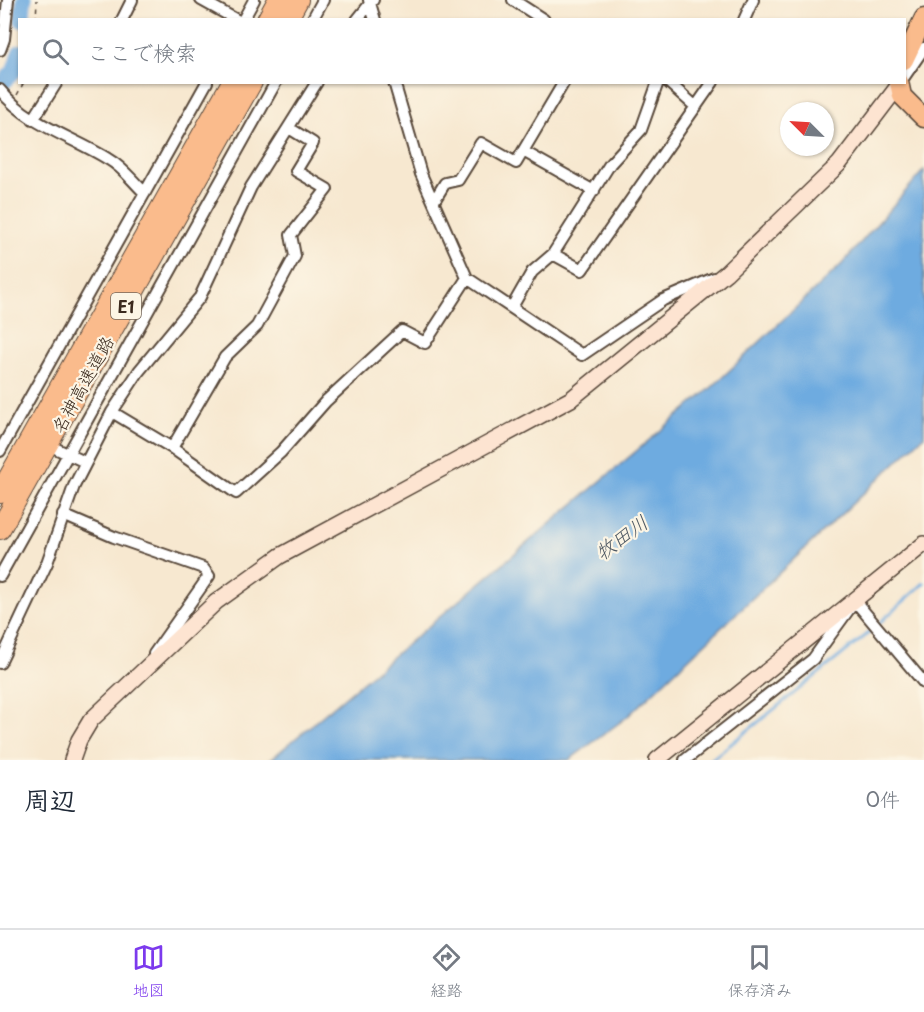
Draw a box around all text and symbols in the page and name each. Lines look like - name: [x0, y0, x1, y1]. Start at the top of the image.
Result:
- search box: [18, 18, 906, 84]
- icon: search: [39, 35, 72, 68]
- text: ここで検索: [87, 35, 197, 68]
- north arrow: [780, 102, 834, 156]
- road number: E1: [111, 293, 141, 319]
- street label: 名神高速道路: [44, 330, 120, 438]
- water label: 牧田川: [588, 507, 654, 567]
- text: 周辺: [24, 780, 76, 819]
- text: 0件: [865, 784, 900, 814]
- tab: 地図: [132, 941, 165, 1001]
- tab: 経路: [430, 941, 463, 1001]
- tab: 保存済み: [728, 941, 792, 1001]

